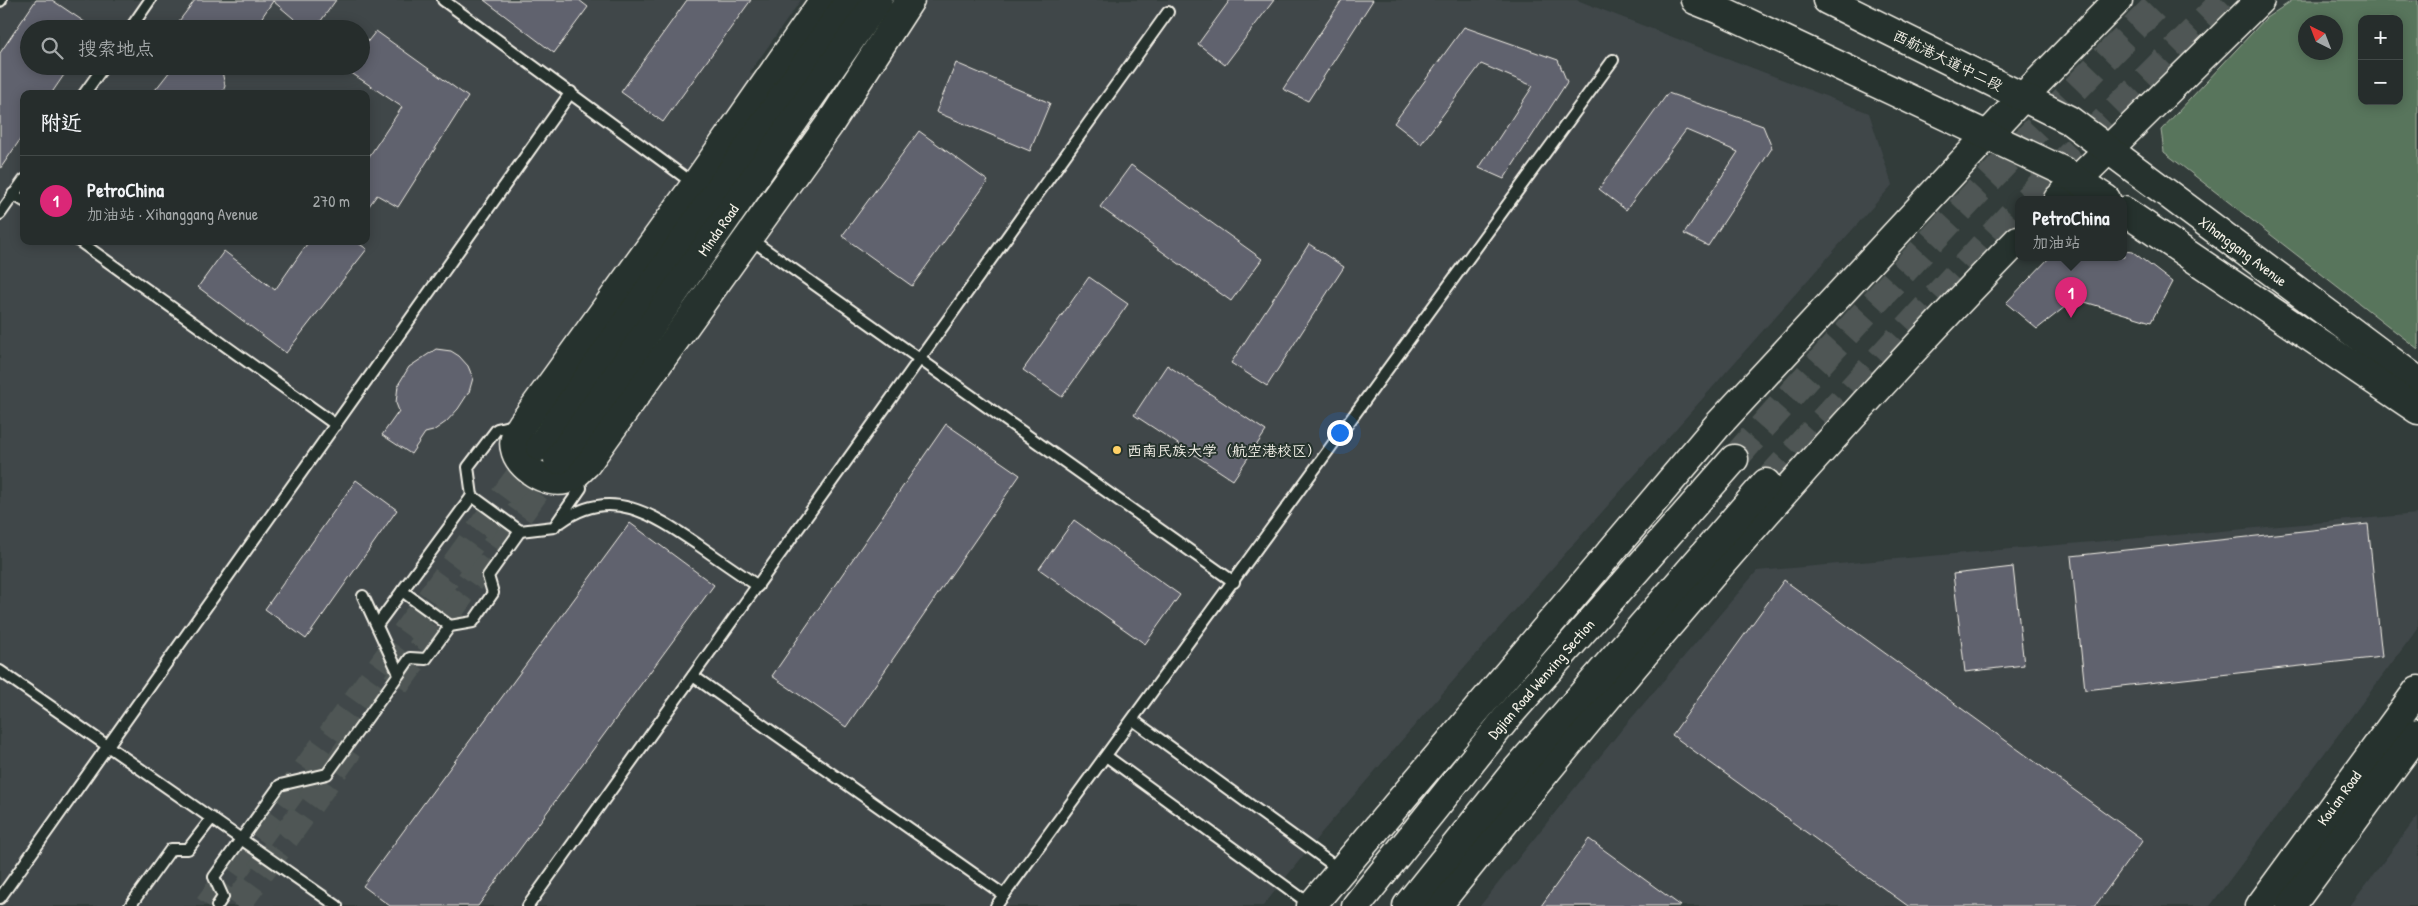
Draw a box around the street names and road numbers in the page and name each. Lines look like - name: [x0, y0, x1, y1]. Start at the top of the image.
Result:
- street label: 西航港大道中二段: [1889, 24, 2007, 96]
- street label: Minda Road: [693, 200, 744, 260]
- street label: Xihanggang Avenue: [2195, 211, 2291, 291]
- street label: Dajian Road Wenxing Section: [1483, 614, 1599, 744]
- street label: Kou'an Road: [2312, 766, 2366, 830]

